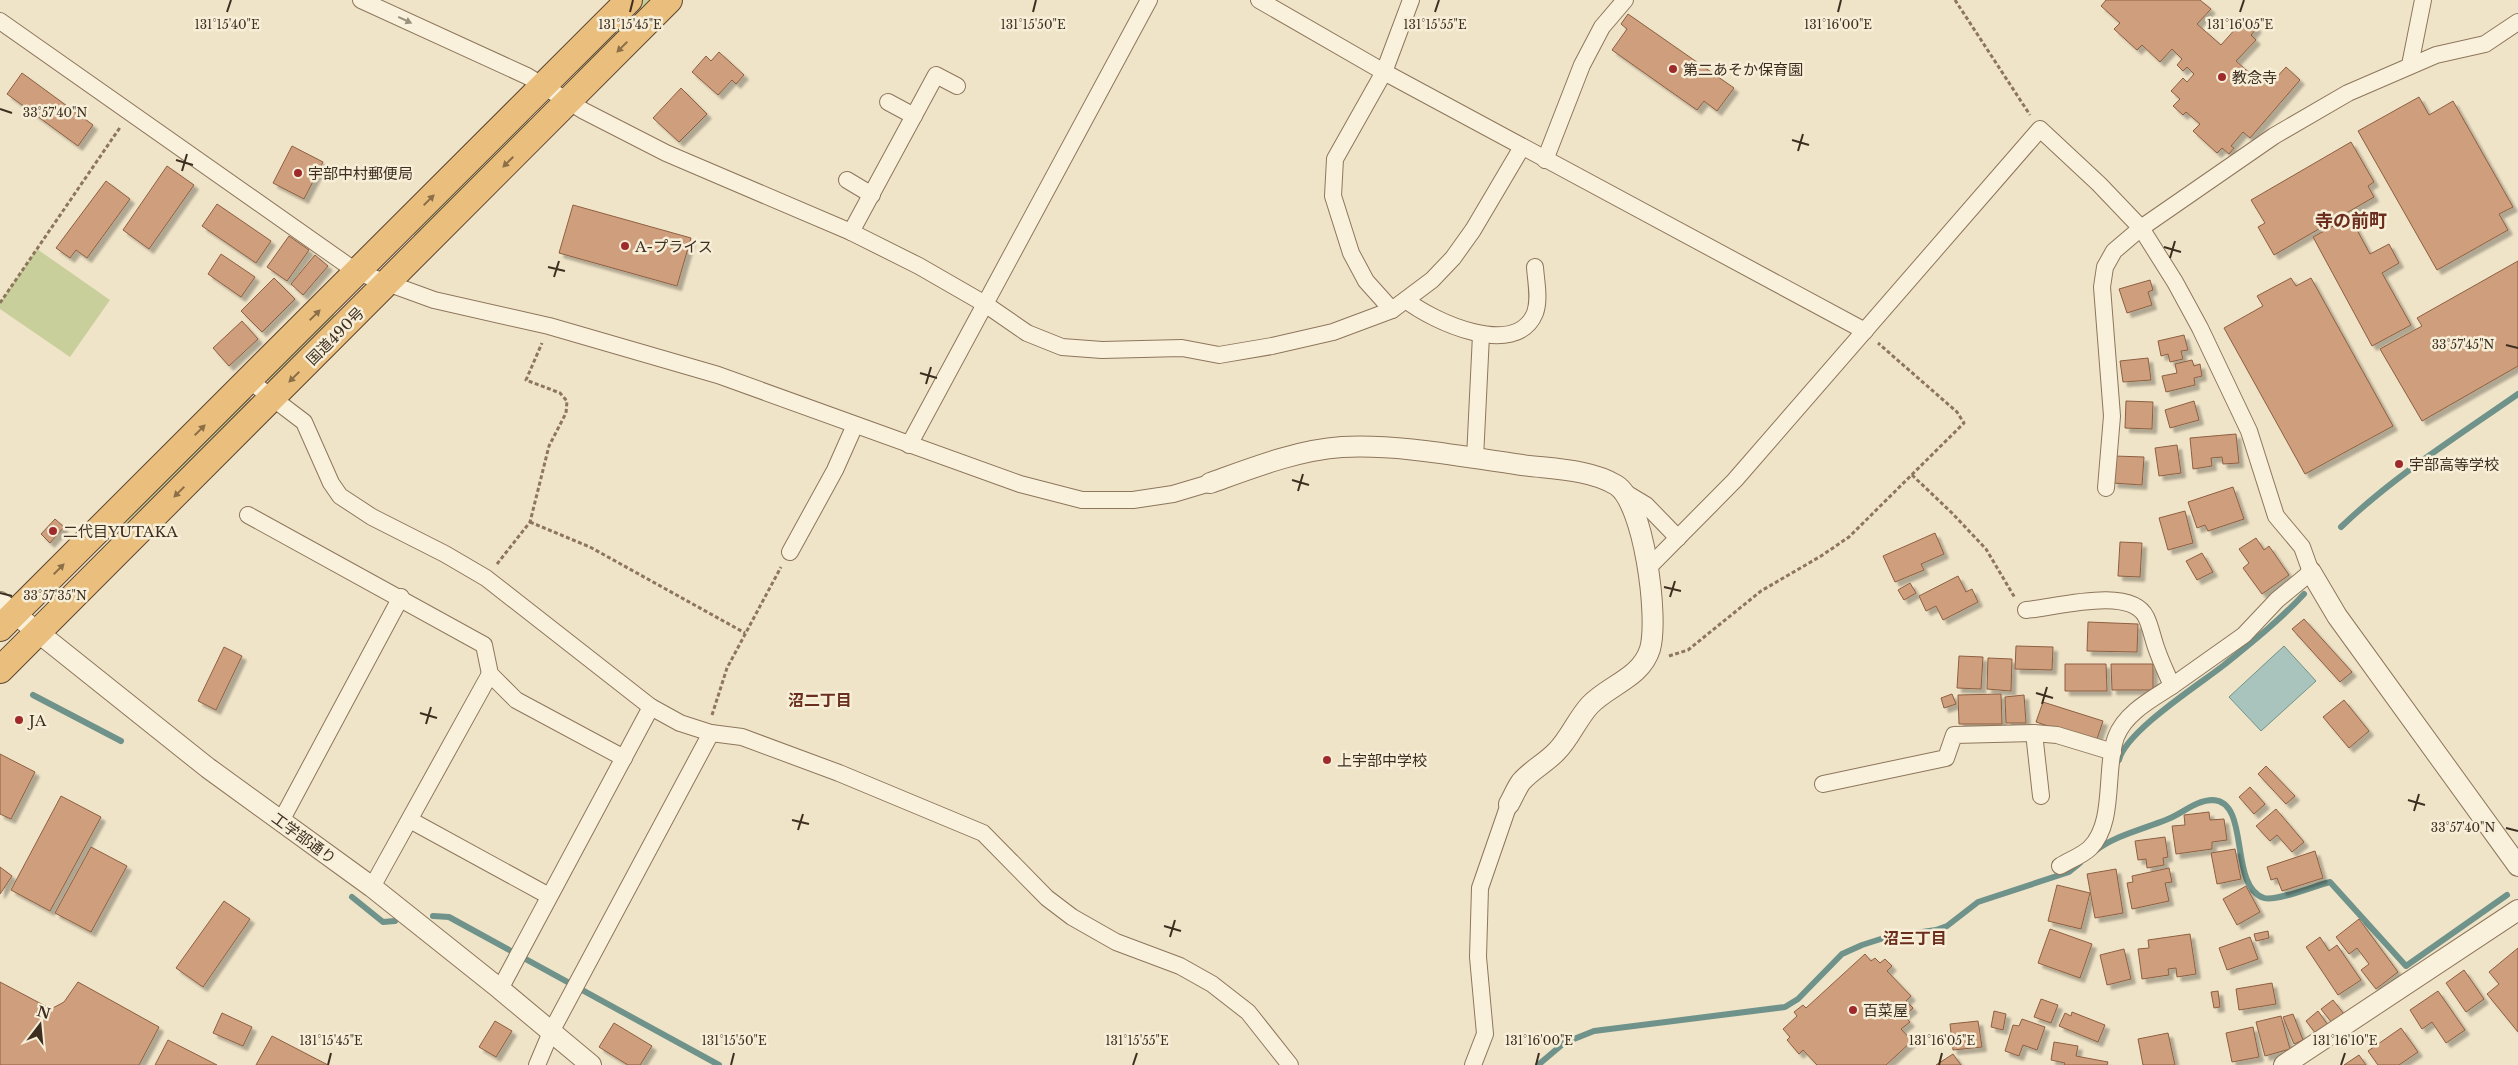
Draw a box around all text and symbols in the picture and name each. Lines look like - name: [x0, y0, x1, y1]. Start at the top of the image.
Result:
- text: 131°15'40"E: [194, 17, 260, 32]
- one-way arrow: [398, 17, 412, 25]
- text: 131°15'45"E: [598, 17, 662, 32]
- text: 131°15'50"E: [1000, 17, 1066, 32]
- text: 131°15'55"E: [1403, 17, 1467, 32]
- text: 131°16'00"E: [1804, 17, 1872, 32]
- text: 131°16'05"E: [2207, 17, 2273, 32]
- one-way arrow: [616, 41, 628, 53]
- place label: 第二あそか保育園: [1683, 60, 1803, 79]
- marker: 第二あそか保育園: [1667, 63, 1679, 75]
- place label: 教念寺: [2232, 68, 2277, 87]
- marker: 教念寺: [2216, 71, 2228, 83]
- text: 33°57'40"N: [23, 105, 87, 120]
- one-way arrow: [502, 156, 514, 168]
- place label: 宇部中村郵便局: [308, 164, 413, 183]
- marker: 宇部中村郵便局: [292, 167, 304, 179]
- one-way arrow: [423, 194, 435, 206]
- district label: 寺の前町: [2315, 210, 2387, 232]
- place label: A-プライス: [634, 237, 713, 256]
- marker: A-プライス: [619, 240, 631, 252]
- street label: 国道490号: [302, 303, 368, 369]
- one-way arrow: [308, 309, 320, 321]
- text: 33°57'45"N: [2432, 337, 2495, 352]
- one-way arrow: [289, 371, 301, 383]
- one-way arrow: [194, 424, 206, 436]
- place label: 宇部高等学校: [2409, 455, 2499, 474]
- marker: 宇部高等学校: [2393, 458, 2405, 470]
- one-way arrow: [173, 486, 185, 498]
- place label: 二代目YUTAKA: [63, 522, 178, 541]
- marker: 二代目YUTAKA: [47, 525, 59, 537]
- one-way arrow: [53, 563, 65, 575]
- text: 33°57'35"N: [23, 588, 87, 603]
- district label: 沼二丁目: [788, 690, 852, 710]
- place label: JA: [27, 711, 47, 730]
- marker: JA: [13, 714, 25, 726]
- place label: 上宇部中学校: [1337, 751, 1427, 770]
- marker: 上宇部中学校: [1321, 754, 1333, 766]
- street label: 工学部通り: [268, 808, 340, 868]
- text: 33°57'40"N: [2431, 820, 2495, 835]
- district label: 沼三丁目: [1883, 928, 1947, 948]
- north arrow: [15, 1000, 65, 1050]
- place label: 百菜屋: [1863, 1001, 1908, 1020]
- text: N: [35, 1002, 52, 1023]
- marker: 百菜屋: [1847, 1004, 1859, 1016]
- text: 131°15'45"E: [299, 1033, 363, 1048]
- text: 131°15'50"E: [701, 1033, 767, 1048]
- text: 131°15'55"E: [1105, 1033, 1169, 1048]
- text: 131°16'00"E: [1505, 1033, 1573, 1048]
- text: 131°16'05"E: [1909, 1033, 1975, 1048]
- text: 131°16'10"E: [2313, 1033, 2378, 1048]

